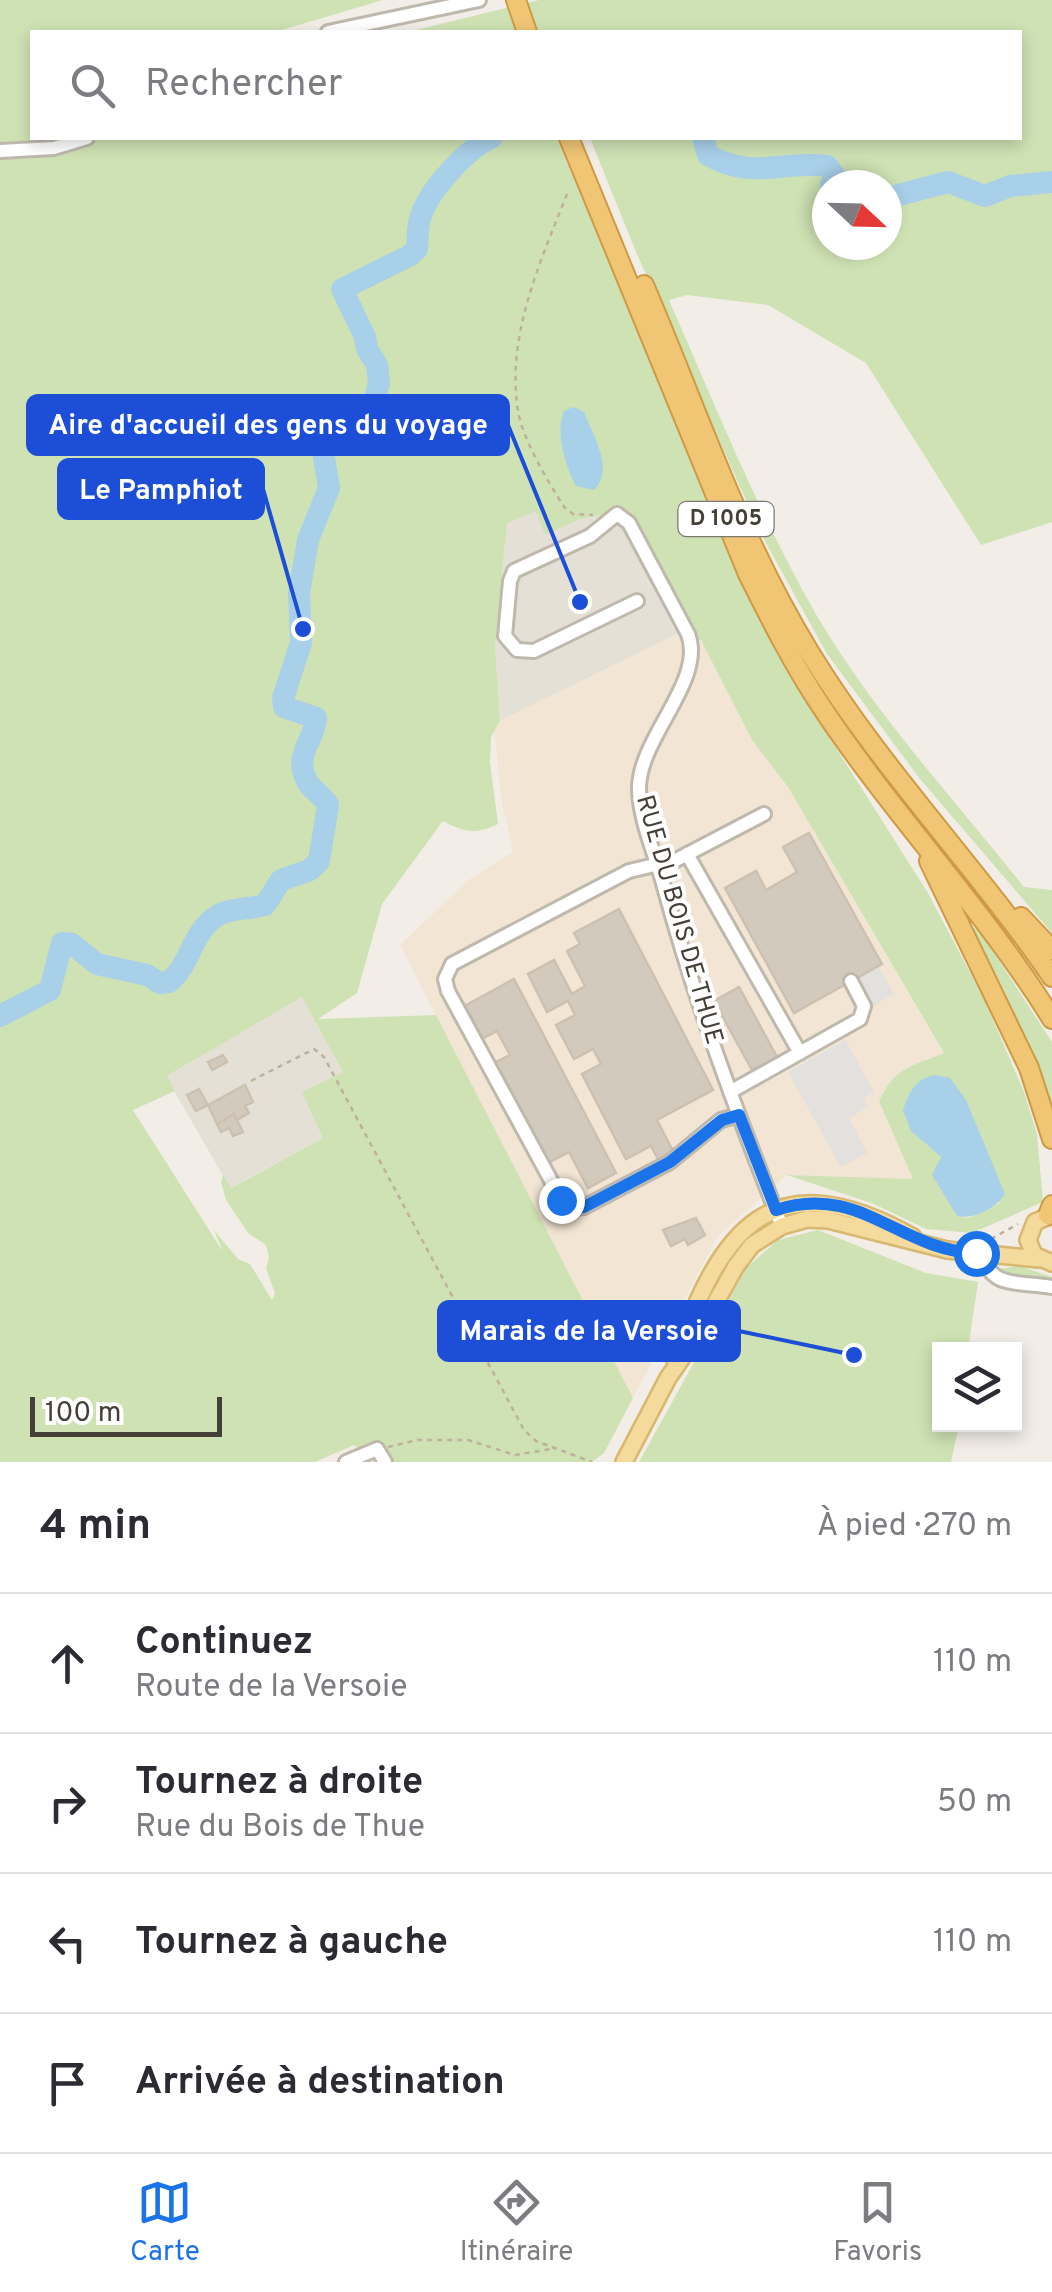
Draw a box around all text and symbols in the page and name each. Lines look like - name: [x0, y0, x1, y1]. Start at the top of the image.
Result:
- search box: [30, 30, 1022, 140]
- icon: search: [65, 58, 120, 113]
- text: Rechercher: [145, 61, 343, 110]
- north arrow: [812, 170, 902, 260]
- callout: Aire d'accueil des gens du voyage: [28, 396, 508, 454]
- text: Aire d'accueil des gens du voyage: [48, 409, 488, 445]
- callout: Le Pamphiot: [59, 460, 263, 518]
- text: Le Pamphiot: [79, 474, 243, 510]
- road number: D 1005: [678, 502, 774, 536]
- street label: RUE DU BOIS DE THUE: [627, 792, 729, 1048]
- route end: [539, 1178, 585, 1224]
- route start: [954, 1231, 1000, 1277]
- callout: Marais de la Versoie: [439, 1302, 739, 1360]
- text: Marais de la Versoie: [459, 1315, 719, 1351]
- map controls: [932, 1342, 1022, 1432]
- button: layers: [932, 1342, 1022, 1432]
- scale bar: [30, 1392, 222, 1436]
- text: 100 m: [45, 1396, 121, 1432]
- text: 4 min: [40, 1501, 151, 1554]
- text: À pied · 270 m: [817, 1507, 1012, 1547]
- text: Continuez: [135, 1619, 313, 1668]
- icon: ahead: [40, 1636, 95, 1691]
- text: 110 m: [933, 1643, 1012, 1683]
- text: Route de la Versoie: [135, 1668, 407, 1708]
- text: Tournez à droite: [135, 1759, 423, 1808]
- icon: right: [40, 1776, 95, 1831]
- text: 50 m: [937, 1783, 1012, 1823]
- text: Rue du Bois de Thue: [135, 1808, 425, 1848]
- icon: left: [40, 1916, 95, 1971]
- text: Tournez à gauche: [135, 1919, 448, 1968]
- text: 110 m: [933, 1923, 1012, 1963]
- icon: arrive: [40, 2056, 95, 2111]
- text: Arrivée à destination: [135, 2059, 505, 2108]
- tab: Carte: [130, 2175, 200, 2271]
- tab: Itinéraire: [460, 2175, 573, 2271]
- tab: Favoris: [833, 2175, 922, 2271]

